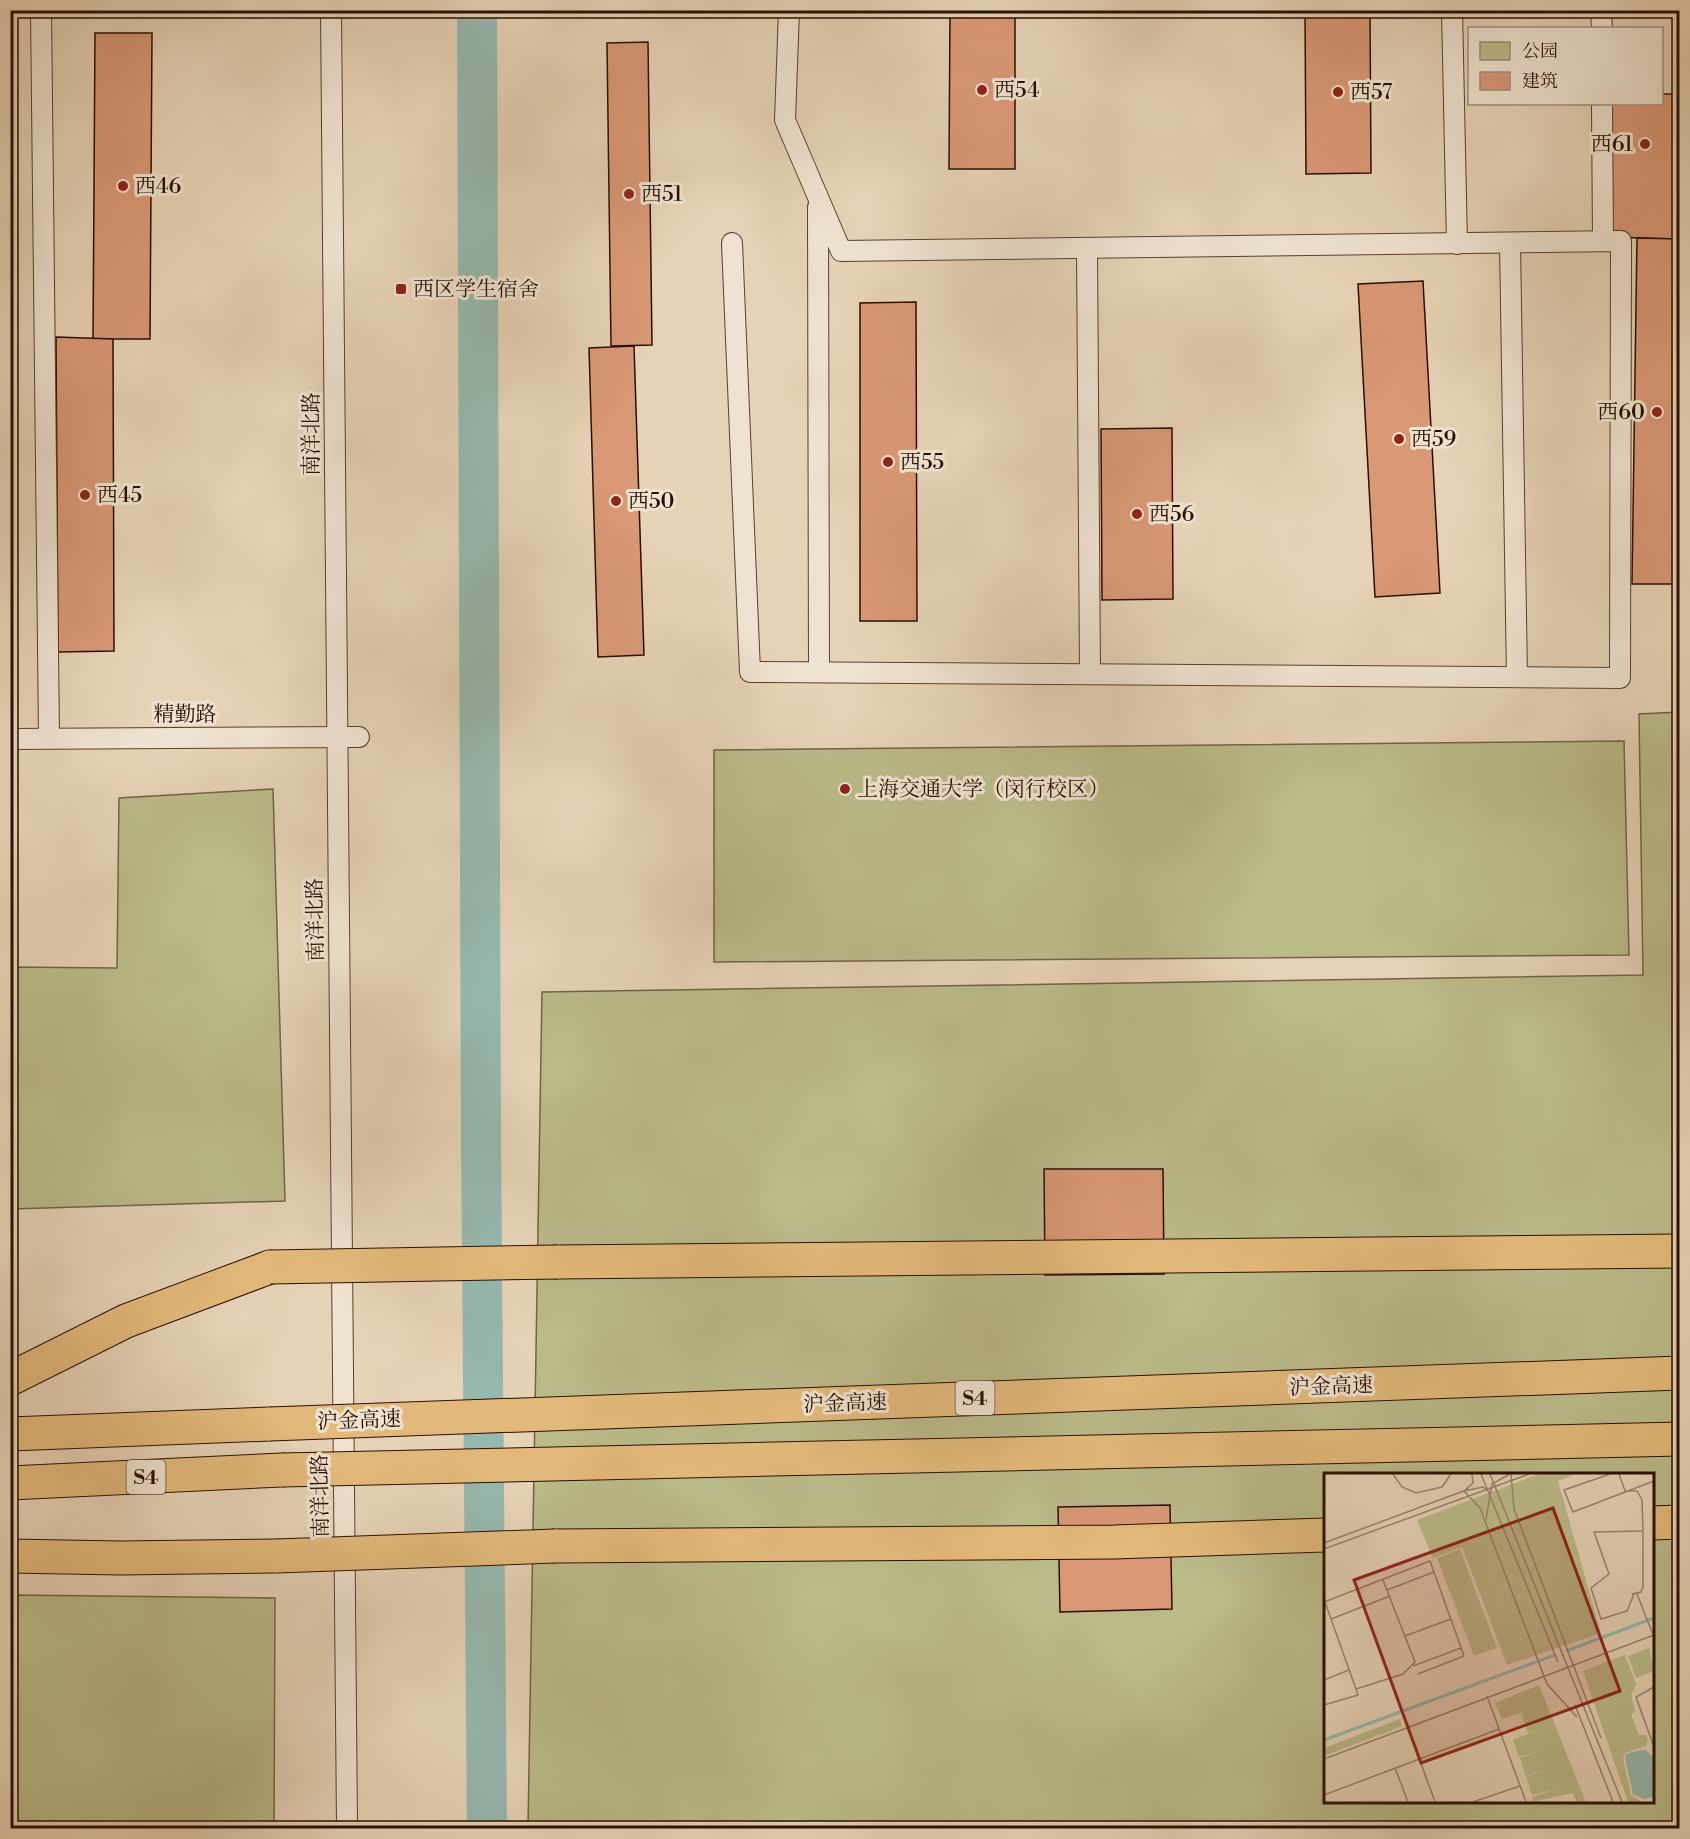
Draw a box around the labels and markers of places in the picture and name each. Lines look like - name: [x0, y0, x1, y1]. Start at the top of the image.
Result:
- place label: 西54: [994, 78, 1040, 104]
- place label: 西57: [1350, 80, 1393, 106]
- marker: 西54: [975, 83, 989, 97]
- marker: 西57: [1331, 85, 1345, 99]
- place label: 西61: [1591, 132, 1633, 158]
- marker: 西61: [1638, 137, 1652, 151]
- place label: 西46: [135, 174, 181, 200]
- marker: 西46: [116, 179, 130, 193]
- place label: 西51: [641, 182, 683, 208]
- marker: 西51: [622, 187, 636, 201]
- place label: 西区学生宿舍: [413, 277, 539, 303]
- marker: 西区学生宿舍: [394, 282, 408, 296]
- place label: 西60: [1597, 400, 1645, 426]
- marker: 西60: [1650, 405, 1664, 419]
- place label: 西59: [1411, 427, 1456, 453]
- marker: 西59: [1392, 432, 1406, 446]
- place label: 西55: [900, 450, 944, 476]
- marker: 西55: [881, 455, 895, 469]
- place label: 西45: [97, 483, 142, 509]
- marker: 西45: [78, 488, 92, 502]
- place label: 西50: [628, 489, 675, 515]
- marker: 西50: [609, 494, 623, 508]
- place label: 西56: [1149, 502, 1195, 528]
- marker: 西56: [1130, 507, 1144, 521]
- place label: 上海交通大学（闵行校区）: [857, 777, 1109, 803]
- marker: 上海交通大学（闵行校区）: [838, 782, 852, 796]

